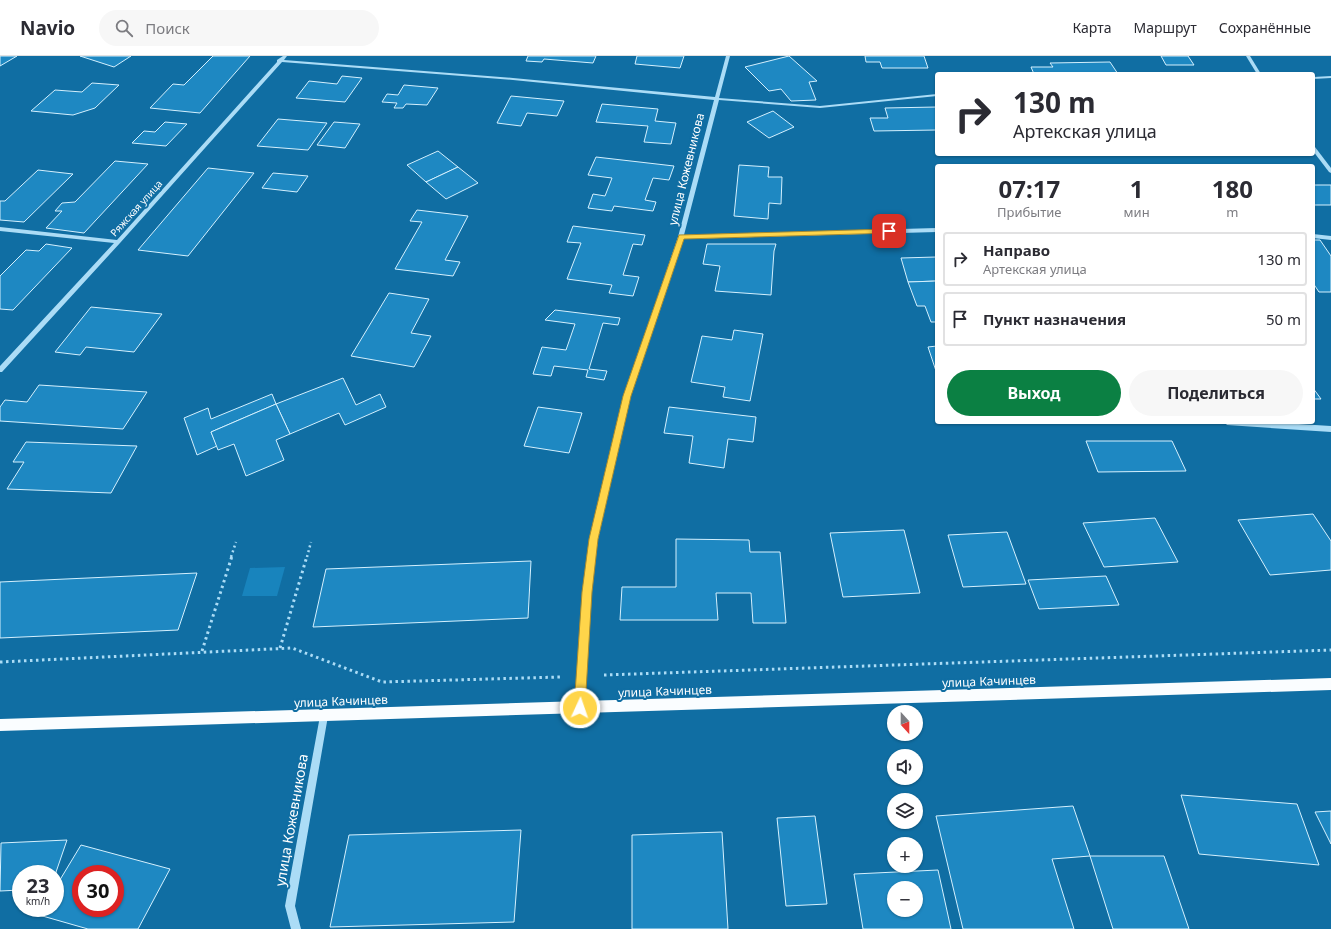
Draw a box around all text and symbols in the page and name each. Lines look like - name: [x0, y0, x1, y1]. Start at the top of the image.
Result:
- search box: [99, 10, 379, 46]
- text: Navio: [20, 15, 75, 41]
- icon: search: [113, 17, 135, 39]
- text: Поиск: [145, 18, 190, 38]
- text: Карта: [1072, 18, 1111, 37]
- text: Маршрут: [1133, 18, 1197, 37]
- text: Сохранённые: [1219, 18, 1311, 37]
- text: 130 m: [1013, 83, 1096, 121]
- icon: right: [947, 88, 999, 140]
- street label: улица Кожевникова: [664, 111, 708, 227]
- text: Артекская улица: [1013, 119, 1157, 143]
- text: 07:17: [998, 172, 1060, 205]
- text: 1: [1130, 172, 1143, 205]
- text: 180: [1212, 172, 1253, 205]
- street label: Ряжская улица: [107, 177, 165, 239]
- text: Прибытие: [997, 203, 1062, 221]
- text: мин: [1124, 203, 1150, 221]
- text: m: [1226, 203, 1238, 221]
- pin: [872, 214, 906, 248]
- icon: arrive: [878, 220, 900, 242]
- text: Направо: [983, 240, 1050, 260]
- icon: right: [949, 248, 971, 270]
- text: 130 m: [1257, 249, 1301, 269]
- text: Артекская улица: [983, 260, 1087, 278]
- icon: arrive: [949, 308, 971, 330]
- text: Пункт назначения: [983, 309, 1126, 329]
- text: 50 m: [1266, 309, 1301, 329]
- button: Выход: [947, 370, 1121, 416]
- button: Поделиться: [1129, 370, 1303, 416]
- street label: улица Качинцев: [942, 671, 1036, 691]
- street label: улица Качинцев: [618, 681, 712, 701]
- position arrow: [559, 687, 601, 729]
- street label: улица Качинцев: [294, 691, 388, 711]
- north arrow: [887, 705, 923, 741]
- map controls: [887, 705, 923, 917]
- button: sound: [887, 749, 923, 785]
- street label: улица Кожевникова: [270, 752, 312, 888]
- button: layers: [887, 793, 923, 829]
- button: +: [887, 837, 923, 873]
- speed limit sign: 30: [72, 865, 124, 917]
- text: 23: [27, 872, 49, 899]
- button: −: [887, 881, 923, 917]
- text: km/h: [26, 894, 50, 908]

